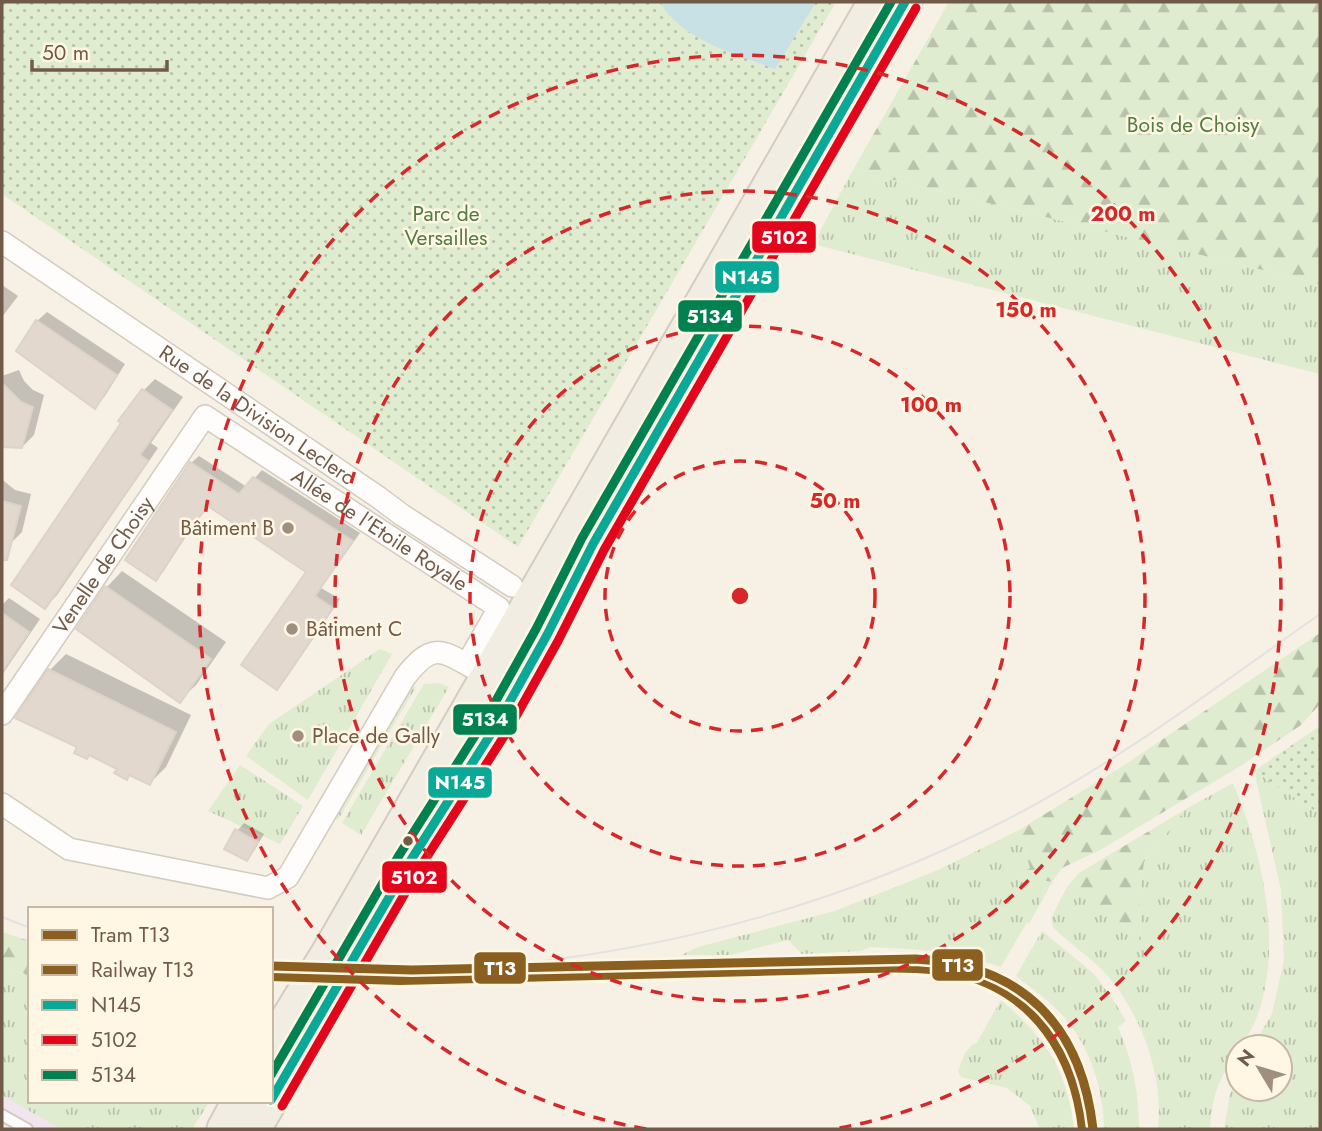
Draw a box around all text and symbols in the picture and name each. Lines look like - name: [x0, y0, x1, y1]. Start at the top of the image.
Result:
- scale bar: [32, 28, 166, 72]
- text: 50 m: [42, 38, 89, 68]
- park label: Bois de Choisy: [1127, 110, 1260, 140]
- park label: Parc de Versailles: [404, 199, 488, 253]
- text: 200 m: [1090, 199, 1156, 229]
- line badge: 5102: [751, 220, 817, 254]
- text: 5102: [761, 224, 807, 251]
- line badge: N145: [714, 260, 780, 294]
- text: N145: [722, 264, 772, 291]
- text: 150 m: [995, 295, 1057, 325]
- line badge: 5134: [677, 299, 743, 333]
- text: 5134: [687, 303, 734, 330]
- street label: Rue de la Division Leclerc: [153, 338, 361, 492]
- text: 100 m: [900, 390, 962, 420]
- street label: Allée de l'Etoile Royale: [285, 461, 474, 599]
- text: 50 m: [810, 486, 860, 516]
- street label: Venelle de Choisy: [46, 490, 161, 640]
- place label: Bâtiment B: [180, 513, 274, 543]
- marker: Bâtiment B: [280, 520, 296, 536]
- centre of rings: [728, 584, 752, 608]
- place label: Bâtiment C: [306, 614, 402, 644]
- marker: Bâtiment C: [284, 621, 300, 637]
- line badge: 5134: [452, 703, 518, 736]
- text: 5134: [462, 706, 509, 733]
- place label: Place de Gally: [312, 721, 441, 751]
- marker: Place de Gally: [290, 728, 306, 744]
- line badge: N145: [427, 766, 493, 799]
- text: N145: [435, 769, 485, 796]
- unlabelled marker: [401, 834, 415, 848]
- line badge: 5102: [381, 860, 448, 894]
- text: 5102: [391, 864, 437, 891]
- legend: [28, 907, 273, 1103]
- text: Tram T13: [91, 920, 170, 950]
- line badge: T13: [931, 948, 984, 982]
- line badge: T13: [473, 951, 527, 985]
- text: T13: [942, 952, 974, 979]
- text: Railway T13: [91, 955, 194, 985]
- text: T13: [484, 955, 516, 982]
- text: N145: [91, 990, 141, 1020]
- text: 5102: [91, 1025, 137, 1055]
- north arrow: [1224, 1033, 1294, 1103]
- text: N: [1231, 1044, 1261, 1072]
- text: 5134: [91, 1060, 136, 1090]

